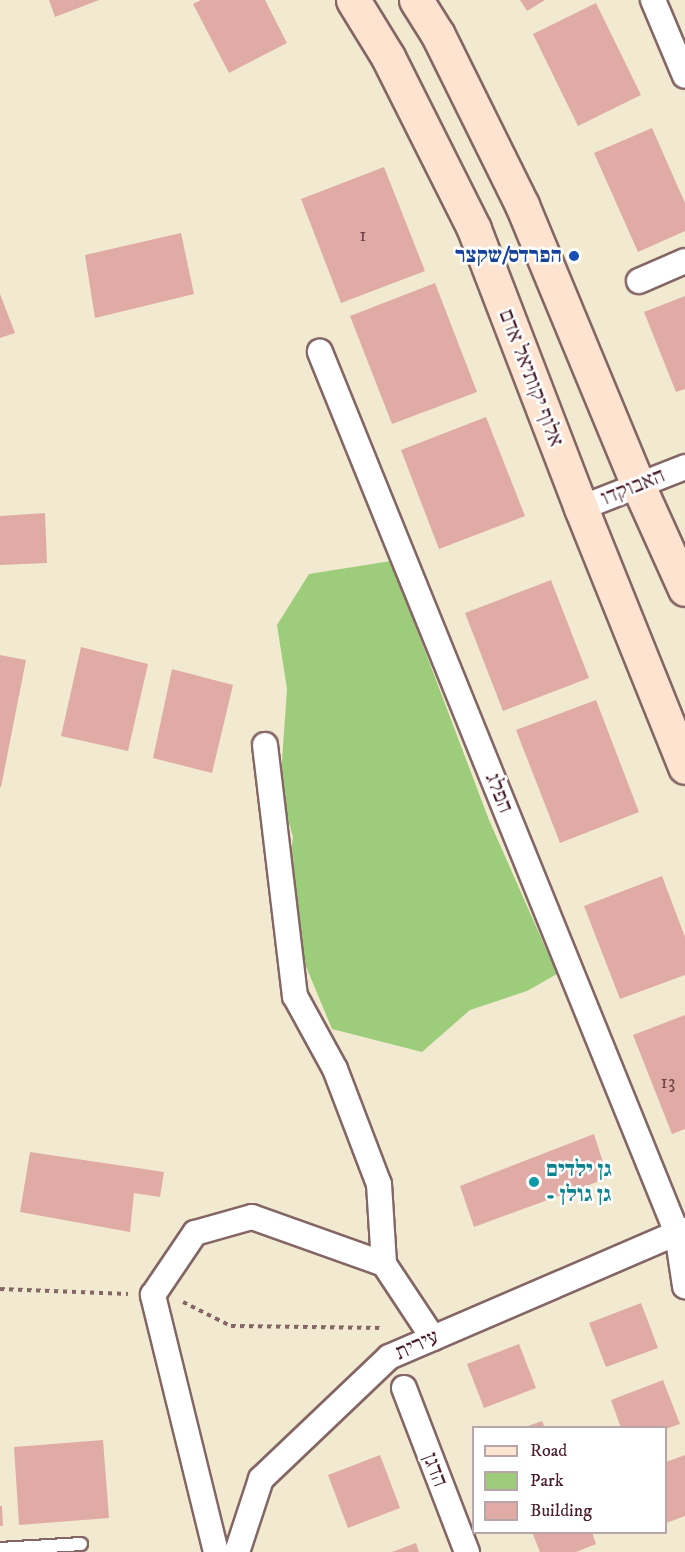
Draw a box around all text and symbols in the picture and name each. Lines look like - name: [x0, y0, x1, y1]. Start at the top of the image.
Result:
- house number: 1: [359, 223, 367, 247]
- place label: הפרדס/שקצר: [455, 243, 562, 269]
- marker: הפרדס/שקצר: [567, 249, 581, 263]
- street label: אלוף יקותיאל אדם: [493, 305, 569, 451]
- street label: האבוקדו: [597, 462, 669, 512]
- street label: הפלג: [479, 769, 519, 817]
- house number: 13: [661, 1070, 675, 1094]
- place label: גן ילדים - גן גולן: [546, 1156, 612, 1208]
- marker: גן ילדים - גן גולן: [527, 1175, 541, 1189]
- street label: עירית: [391, 1324, 443, 1366]
- legend: [472, 1426, 667, 1534]
- text: Road: [530, 1440, 567, 1462]
- street label: הדגן: [417, 1449, 453, 1491]
- text: Park: [530, 1470, 564, 1492]
- text: Building: [530, 1500, 592, 1522]

